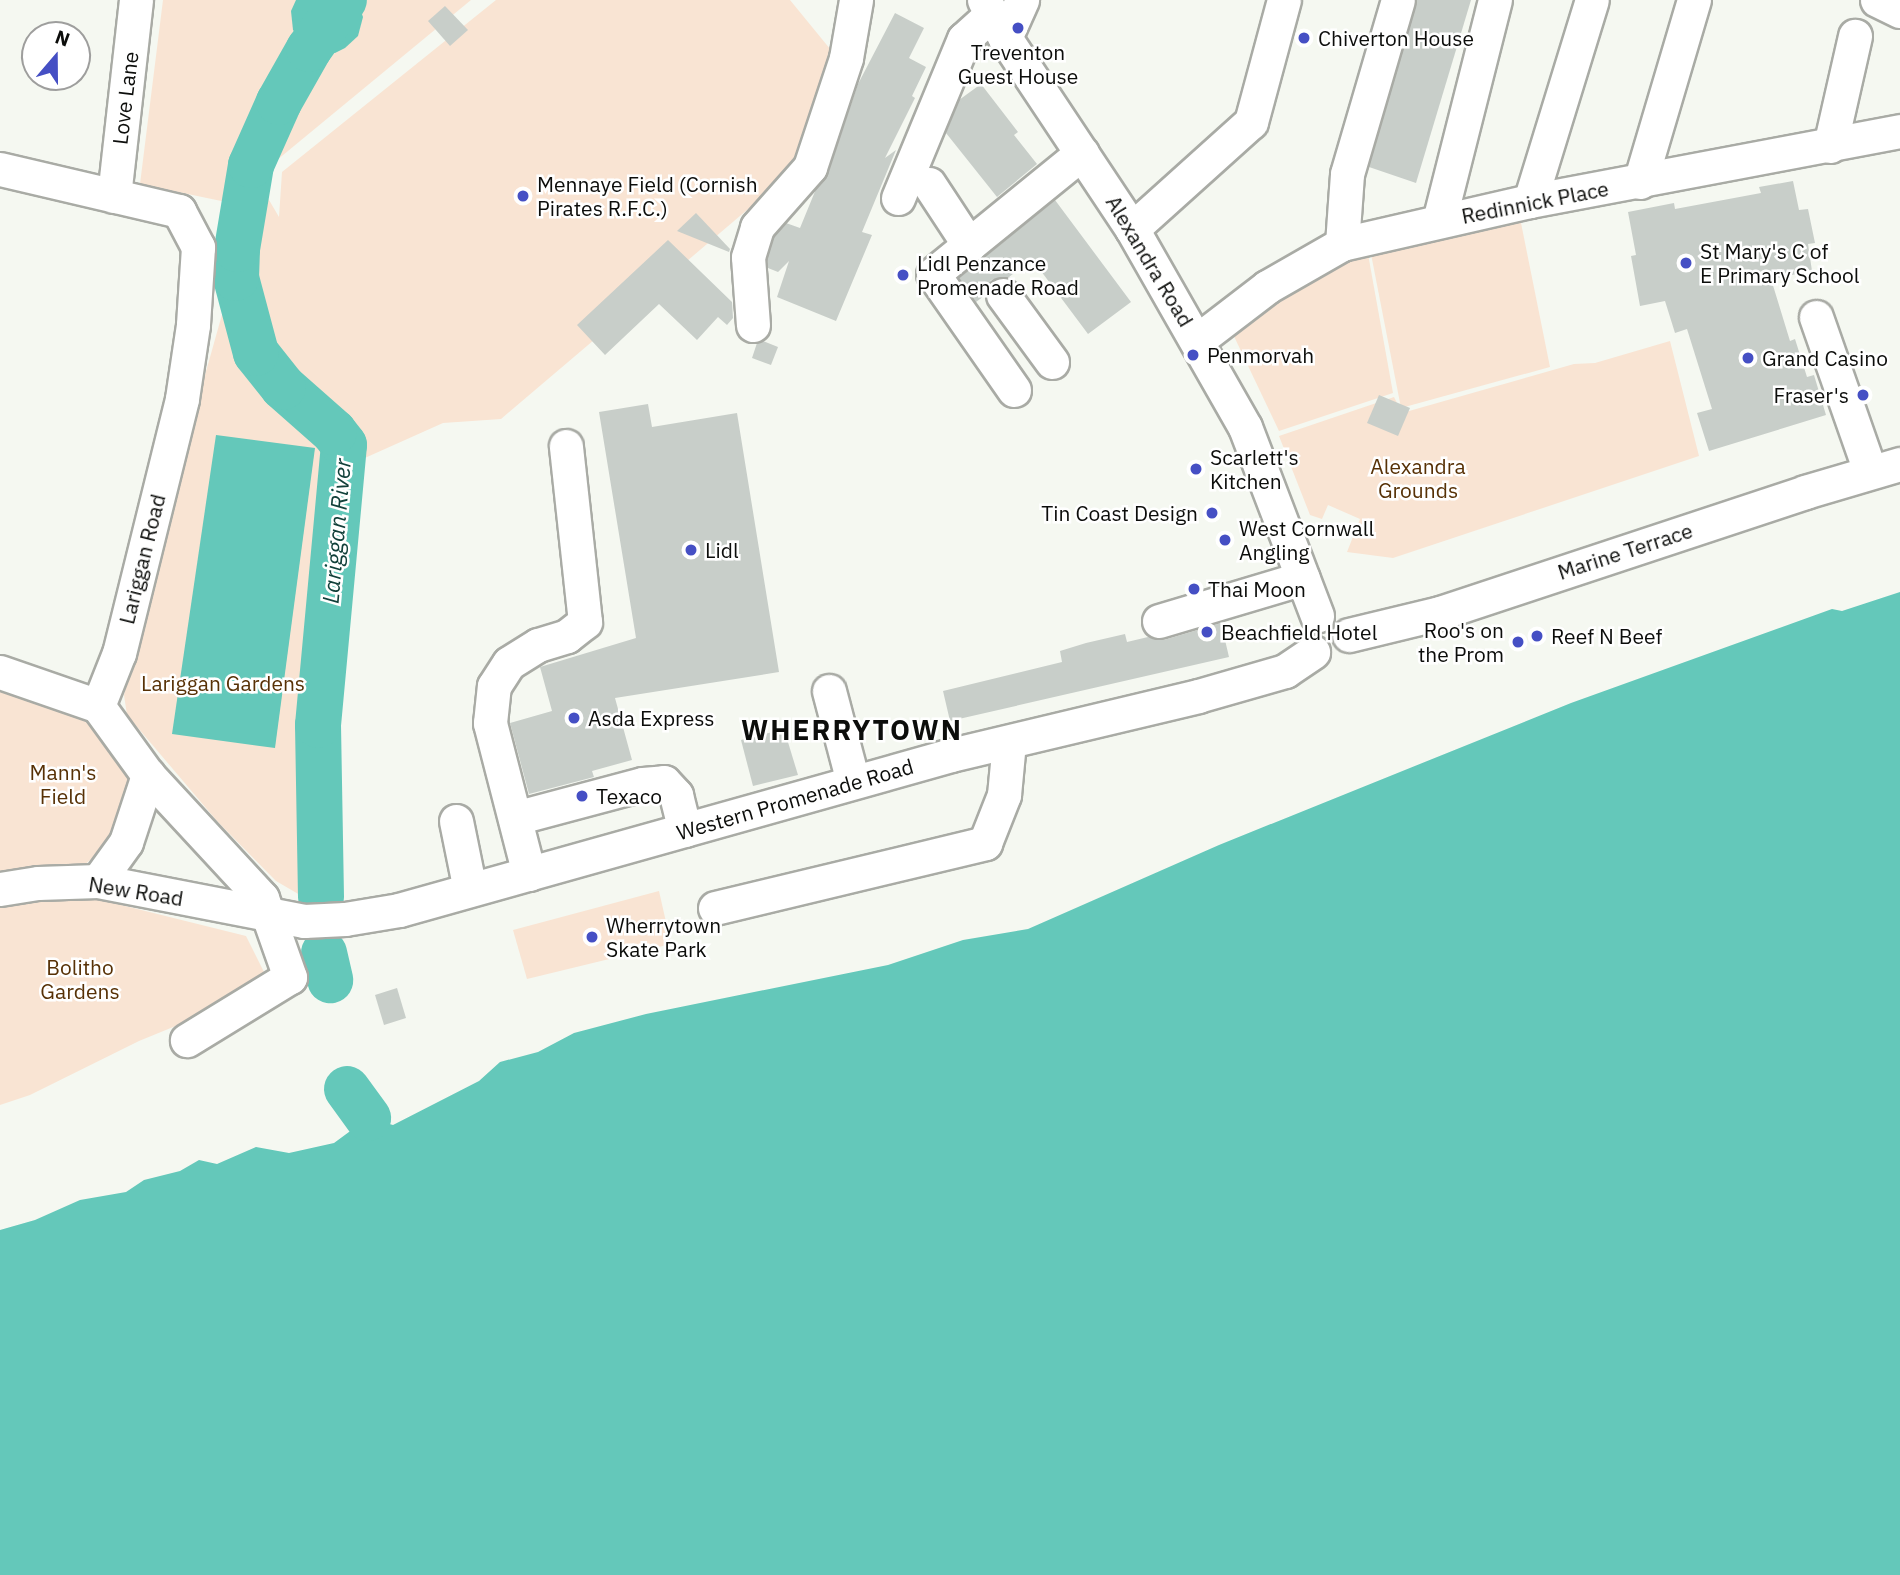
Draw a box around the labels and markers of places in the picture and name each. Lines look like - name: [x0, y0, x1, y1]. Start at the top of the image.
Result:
- marker: Treventon Guest House: [1010, 20, 1026, 36]
- place label: Chiverton House: [1318, 25, 1474, 51]
- marker: Chiverton House: [1296, 30, 1312, 46]
- place label: Treventon Guest House: [958, 39, 1078, 89]
- place label: Mennaye Field (Cornish Pirates R.F.C.): [537, 171, 758, 221]
- marker: Mennaye Field (Cornish Pirates R.F.C.): [515, 188, 531, 204]
- place label: St Mary's C of E Primary School: [1700, 238, 1859, 288]
- place label: Lidl Penzance Promenade Road: [917, 250, 1079, 300]
- marker: St Mary's C of E Primary School: [1678, 255, 1694, 271]
- marker: Lidl Penzance Promenade Road: [895, 267, 911, 283]
- place label: Penmorvah: [1207, 342, 1314, 368]
- place label: Grand Casino: [1762, 345, 1888, 371]
- marker: Penmorvah: [1185, 347, 1201, 363]
- marker: Grand Casino: [1740, 350, 1756, 366]
- place label: Fraser's: [1773, 382, 1849, 408]
- marker: Fraser's: [1855, 387, 1871, 403]
- place label: Scarlett's Kitchen: [1210, 444, 1299, 494]
- marker: Scarlett's Kitchen: [1188, 461, 1204, 477]
- place label: Tin Coast Design: [1041, 500, 1198, 526]
- marker: Tin Coast Design: [1204, 505, 1220, 521]
- place label: West Cornwall Angling: [1239, 515, 1374, 565]
- marker: West Cornwall Angling: [1217, 532, 1233, 548]
- place label: Lidl: [705, 537, 739, 563]
- marker: Lidl: [683, 542, 699, 558]
- place label: Thai Moon: [1208, 576, 1306, 602]
- marker: Thai Moon: [1186, 581, 1202, 597]
- place label: Roo's on the Prom: [1418, 617, 1504, 667]
- place label: Beachfield Hotel: [1221, 619, 1377, 645]
- place label: Reef N Beef: [1551, 623, 1662, 649]
- marker: Beachfield Hotel: [1199, 624, 1215, 640]
- marker: Reef N Beef: [1529, 628, 1545, 644]
- marker: Roo's on the Prom: [1510, 634, 1526, 650]
- place label: Asda Express: [588, 705, 715, 731]
- marker: Asda Express: [566, 710, 582, 726]
- place label: Texaco: [596, 783, 662, 809]
- marker: Texaco: [574, 788, 590, 804]
- place label: Wherrytown Skate Park: [606, 912, 721, 962]
- marker: Wherrytown Skate Park: [584, 929, 600, 945]

